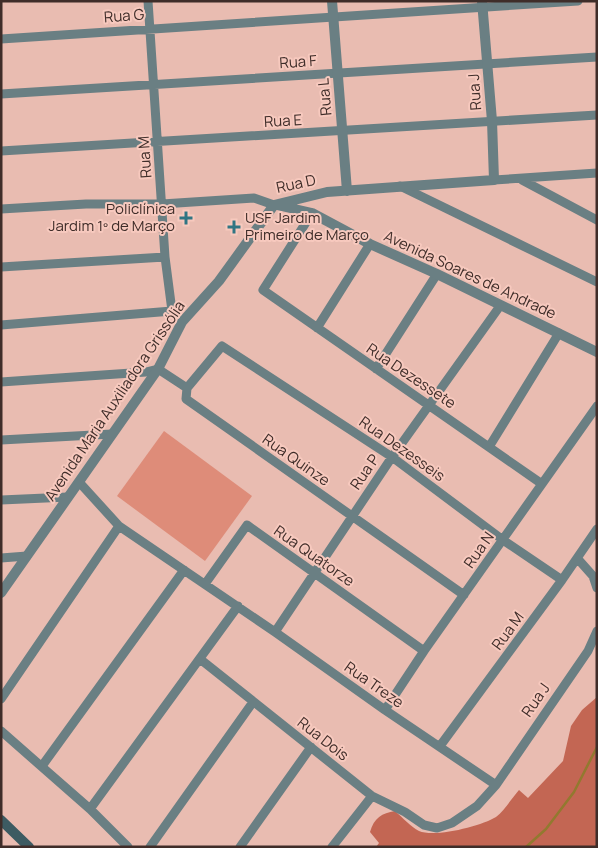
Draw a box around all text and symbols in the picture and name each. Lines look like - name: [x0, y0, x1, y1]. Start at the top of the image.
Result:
- street label: Rua G: [103, 4, 145, 27]
- street label: Rua F: [279, 50, 318, 73]
- street label: Rua J: [463, 73, 486, 111]
- street label: Rua L: [312, 77, 337, 117]
- street label: Rua E: [263, 109, 303, 132]
- street label: Rua M: [133, 135, 156, 179]
- street label: Rua D: [274, 169, 318, 198]
- place label: Policlínica Jardim 1º de Março: [49, 198, 175, 236]
- place label: USF Jardim Primeiro de Março: [245, 207, 369, 245]
- marker: Policlínica Jardim 1º de Março: [179, 211, 193, 225]
- marker: USF Jardim Primeiro de Março: [227, 220, 241, 234]
- street label: Avenida Soares de Andrade: [381, 225, 560, 324]
- street label: Avenida Maria Auxiliadora Grissólia: [40, 296, 190, 505]
- street label: Rua Dezessete: [362, 338, 460, 413]
- street label: Rua Dezesseis: [355, 411, 450, 486]
- street label: Rua Quinze: [258, 429, 334, 491]
- street label: Rua P: [345, 450, 384, 494]
- street label: Rua Quatorze: [270, 520, 359, 591]
- street label: Rua N: [459, 527, 499, 572]
- street label: Rua M: [487, 607, 529, 654]
- street label: Rua Treze: [340, 656, 408, 713]
- street label: Rua J: [516, 679, 555, 721]
- street label: Rua Dois: [293, 712, 354, 765]

